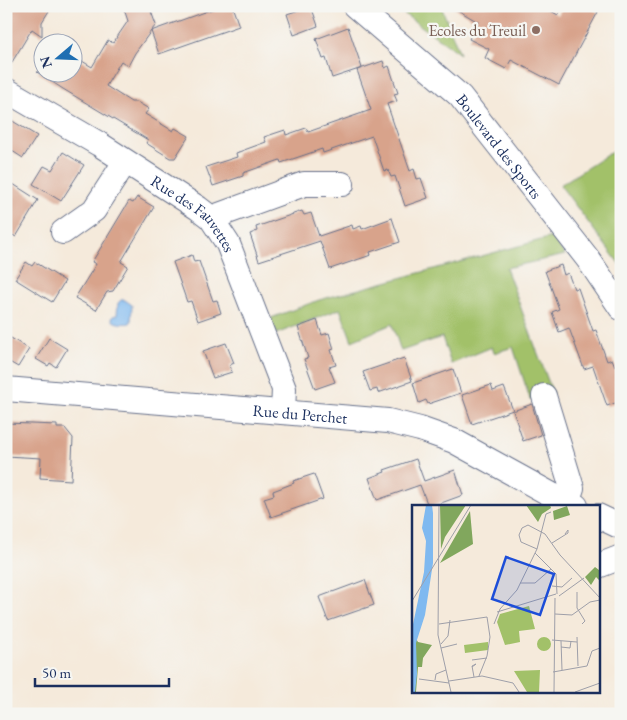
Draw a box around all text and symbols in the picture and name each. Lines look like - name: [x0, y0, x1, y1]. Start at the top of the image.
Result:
- place label: Ecoles du Treuil: [428, 20, 526, 41]
- marker: Ecoles du Treuil: [530, 24, 542, 36]
- north arrow: [32, 32, 82, 82]
- text: N: [35, 53, 56, 71]
- street label: Boulevard des Sports: [451, 90, 547, 203]
- street label: Rue des Fauvettes: [147, 170, 240, 255]
- street label: Rue du Perchet: [252, 400, 348, 429]
- inset map: [412, 505, 600, 692]
- scale bar: [35, 655, 169, 687]
- text: 50 m: [42, 663, 71, 682]

